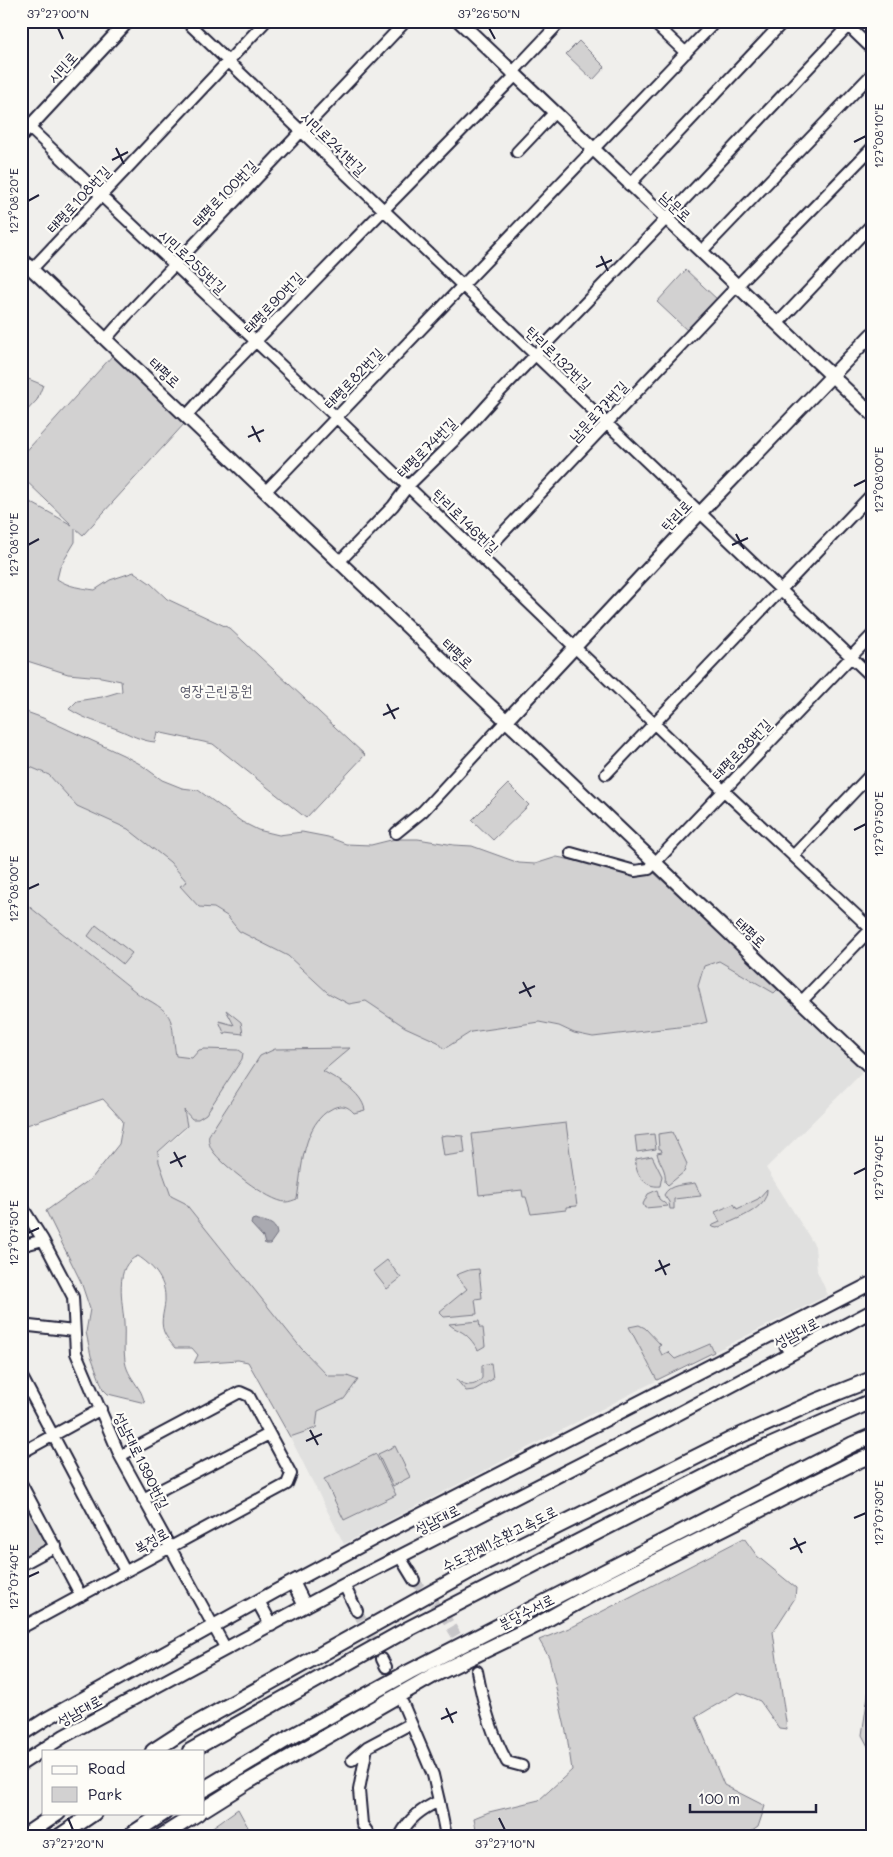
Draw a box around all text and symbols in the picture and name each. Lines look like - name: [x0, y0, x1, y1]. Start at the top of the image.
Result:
- text: 37°27'00"N: [27, 5, 89, 21]
- text: 37°26'50"N: [458, 5, 520, 21]
- street label: 시민로: [42, 47, 82, 87]
- text: 127°08'10"E: [870, 104, 886, 168]
- street label: 시민로241번길: [297, 107, 371, 179]
- street label: 태평로100번길: [187, 155, 261, 231]
- street label: 태평로108번길: [42, 161, 114, 237]
- text: 127°08'20"E: [5, 168, 21, 234]
- street label: 남문로: [656, 186, 696, 226]
- street label: 시민로255번길: [155, 224, 231, 298]
- street label: 태평로90번길: [239, 267, 307, 337]
- street label: 탄리로132번길: [522, 322, 596, 394]
- street label: 태평로82번길: [319, 343, 387, 413]
- street label: 태평로: [145, 352, 185, 392]
- street label: 남문로77번길: [564, 376, 632, 446]
- street label: 태평로74번길: [392, 413, 460, 481]
- text: 127°08'00"E: [870, 447, 886, 513]
- street label: 탄리로146번길: [429, 484, 503, 558]
- street label: 탄리로: [656, 495, 696, 535]
- text: 127°08'10"E: [5, 513, 21, 577]
- street label: 태평로: [438, 633, 478, 673]
- park label: 영장근린공원: [180, 680, 252, 700]
- street label: 태평로38번길: [707, 714, 775, 784]
- text: 127°07'50"E: [870, 791, 886, 857]
- text: 127°08'00"E: [5, 856, 21, 922]
- street label: 태평로: [731, 912, 771, 952]
- text: 127°07'40"E: [870, 1135, 886, 1201]
- text: 127°07'50"E: [5, 1200, 21, 1266]
- street label: 성남대로: [770, 1312, 822, 1352]
- street label: 성남대로1390번길: [110, 1408, 174, 1512]
- text: 127°07'30"E: [870, 1480, 886, 1546]
- street label: 성남대로: [411, 1499, 463, 1539]
- street label: 수도권제1순환고속도로: [438, 1500, 560, 1576]
- street label: 복정로: [130, 1522, 172, 1558]
- text: 127°07'40"E: [5, 1544, 21, 1610]
- street label: 분당수서로: [495, 1588, 557, 1634]
- street label: 성남대로: [53, 1690, 105, 1730]
- legend: [42, 1750, 205, 1814]
- text: Road: [88, 1758, 125, 1778]
- scale bar: [690, 1782, 817, 1814]
- text: Park: [88, 1784, 122, 1804]
- text: 100 m: [698, 1788, 740, 1808]
- text: 37°27'20"N: [42, 1835, 104, 1851]
- text: 37°27'10"N: [475, 1835, 535, 1851]

